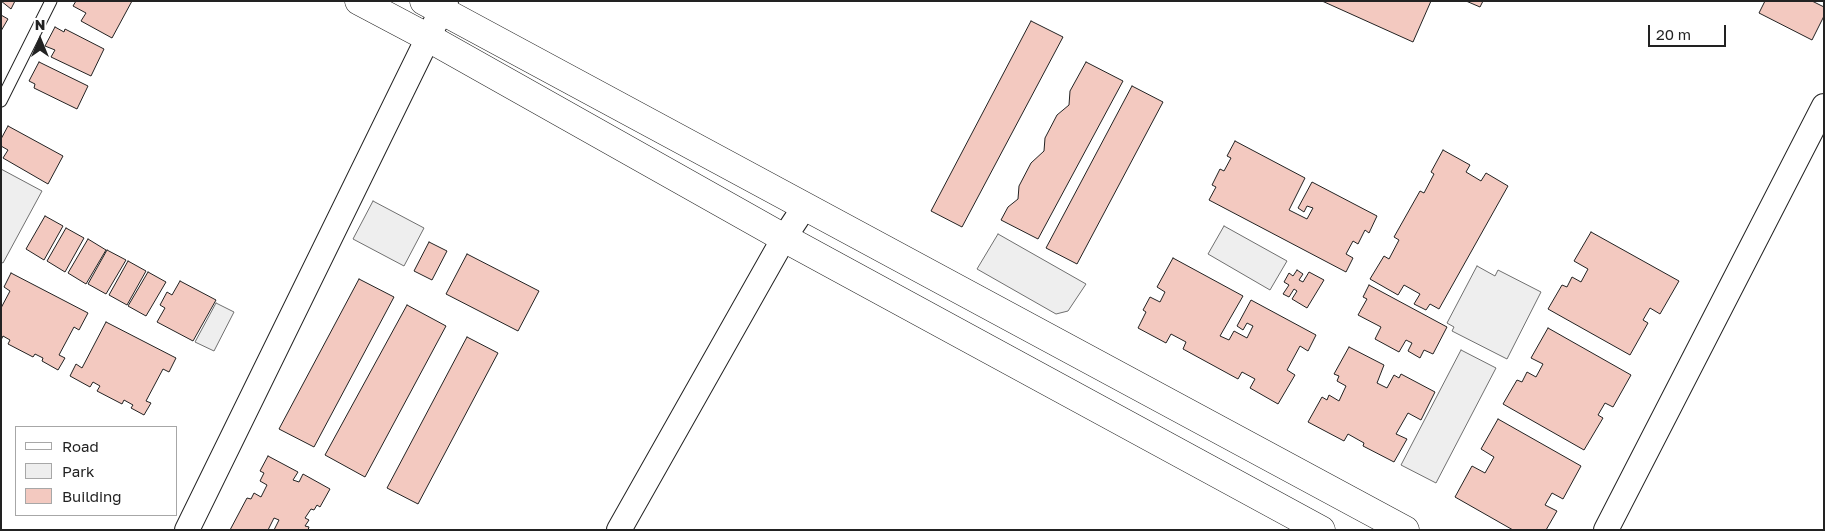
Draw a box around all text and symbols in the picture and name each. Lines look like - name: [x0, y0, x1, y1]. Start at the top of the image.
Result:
- north arrow: [15, 15, 65, 65]
- scale bar: [1650, 15, 1728, 47]
- text: N: [35, 16, 45, 33]
- text: 20 m: [1656, 25, 1691, 43]
- legend: [15, 426, 178, 516]
- text: Road: [62, 437, 99, 455]
- text: Park: [62, 462, 94, 480]
- text: Building: [62, 487, 122, 505]

